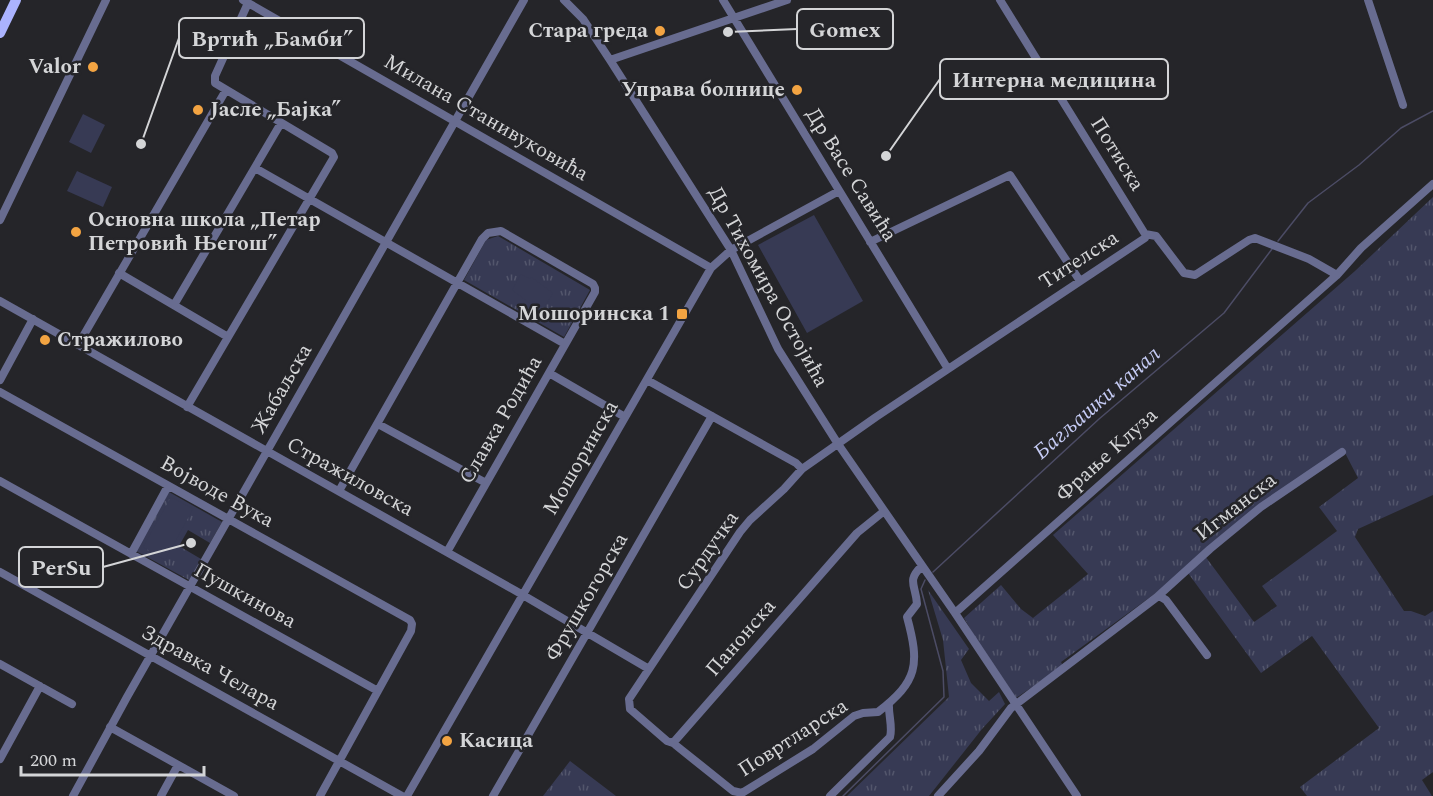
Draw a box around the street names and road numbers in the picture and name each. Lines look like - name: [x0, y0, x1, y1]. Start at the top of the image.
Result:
- street label: Милана Станивуковића: [378, 46, 595, 190]
- street label: Др Васе Савића: [797, 102, 905, 249]
- street label: Потиска: [1082, 111, 1153, 198]
- street label: Др Тихомира Остојића: [699, 181, 837, 394]
- street label: Тителска: [1033, 222, 1126, 298]
- street label: Жабаљска: [243, 337, 321, 440]
- street label: Славка Родића: [451, 349, 551, 490]
- street label: Мошоринска: [535, 394, 627, 522]
- street label: Фрање Клуза: [1049, 400, 1166, 510]
- street label: Стражиловска: [280, 429, 420, 526]
- street label: Војводе Вука: [154, 447, 281, 537]
- street label: Игманска: [1188, 464, 1284, 549]
- street label: Сурдучка: [669, 504, 748, 598]
- street label: Фрушкогорска: [537, 526, 637, 667]
- street label: Пушкинова: [188, 555, 303, 638]
- street label: Панонска: [698, 591, 785, 684]
- street label: Здравка Челара: [135, 617, 286, 720]
- street label: Повртларска: [732, 690, 855, 786]

